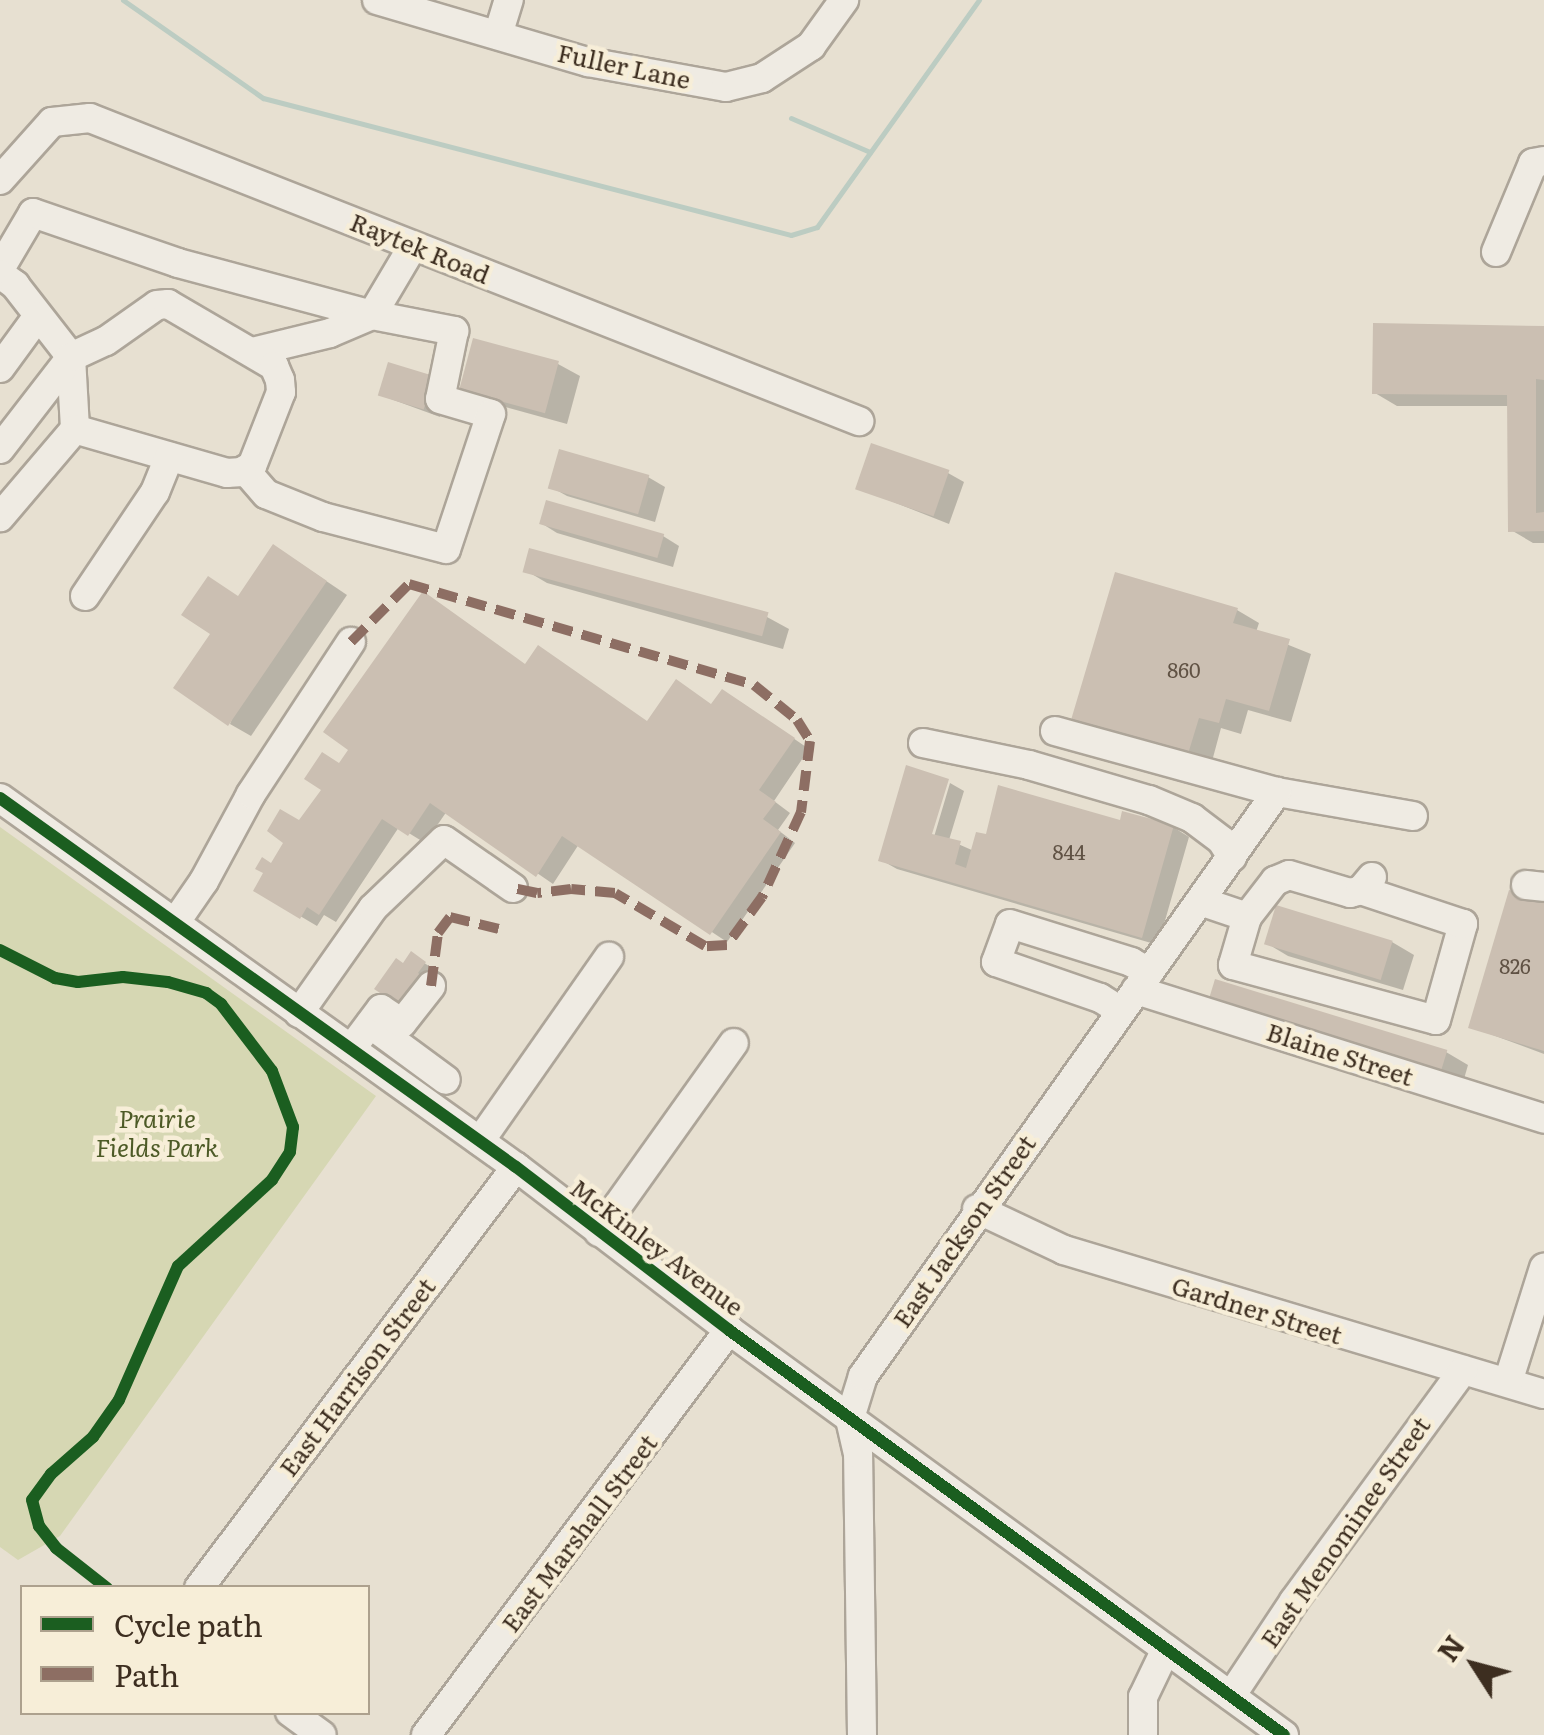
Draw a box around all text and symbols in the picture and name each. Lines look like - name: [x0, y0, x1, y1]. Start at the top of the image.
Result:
- street label: Fuller Lane: [555, 37, 693, 95]
- street label: Raytek Road: [346, 206, 494, 290]
- house number: 860: [1167, 657, 1201, 681]
- house number: 844: [1052, 839, 1086, 863]
- house number: 826: [1499, 953, 1531, 977]
- street label: Blaine Street: [1263, 1016, 1417, 1092]
- park label: Prairie Fields Park: [95, 1104, 219, 1163]
- street label: East Jackson Street: [886, 1129, 1042, 1333]
- street label: McKinley Avenue: [565, 1172, 749, 1322]
- street label: Gardner Street: [1168, 1270, 1346, 1350]
- street label: East Harrison Street: [273, 1272, 441, 1482]
- street label: East Menominee Street: [1254, 1411, 1436, 1653]
- street label: East Marshall Street: [495, 1428, 663, 1638]
- legend: [20, 1585, 370, 1715]
- text: Cycle path: [114, 1602, 263, 1646]
- north arrow: [1424, 1615, 1524, 1715]
- text: N: [1426, 1626, 1474, 1669]
- text: Path: [114, 1652, 179, 1696]

